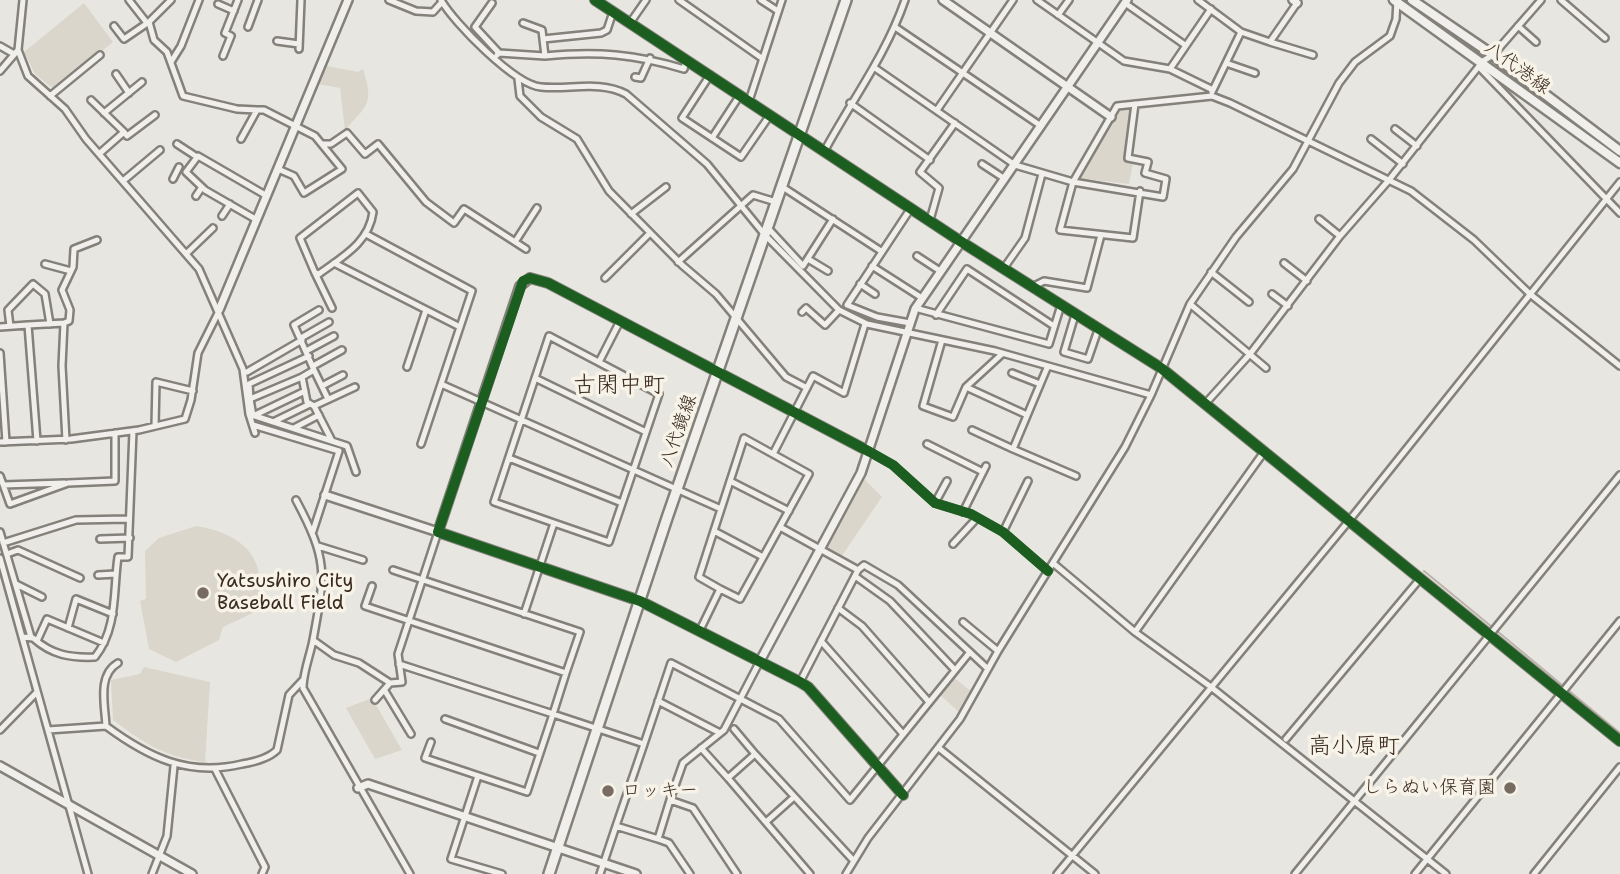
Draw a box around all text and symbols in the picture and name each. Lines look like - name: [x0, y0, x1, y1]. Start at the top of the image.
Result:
- street label: 八代港線: [1480, 36, 1554, 100]
- district label: 古閑中町: [573, 372, 665, 400]
- street label: 八代鏡線: [656, 391, 702, 471]
- place label: Yatsushiro City Baseball Field: [217, 571, 353, 615]
- marker: Yatsushiro City Baseball Field: [195, 585, 211, 601]
- district label: 高小原町: [1308, 733, 1400, 761]
- place label: しらぬい保育園: [1363, 777, 1496, 799]
- place label: ロッキー: [622, 780, 698, 802]
- marker: しらぬい保育園: [1502, 780, 1518, 796]
- marker: ロッキー: [600, 783, 616, 799]

